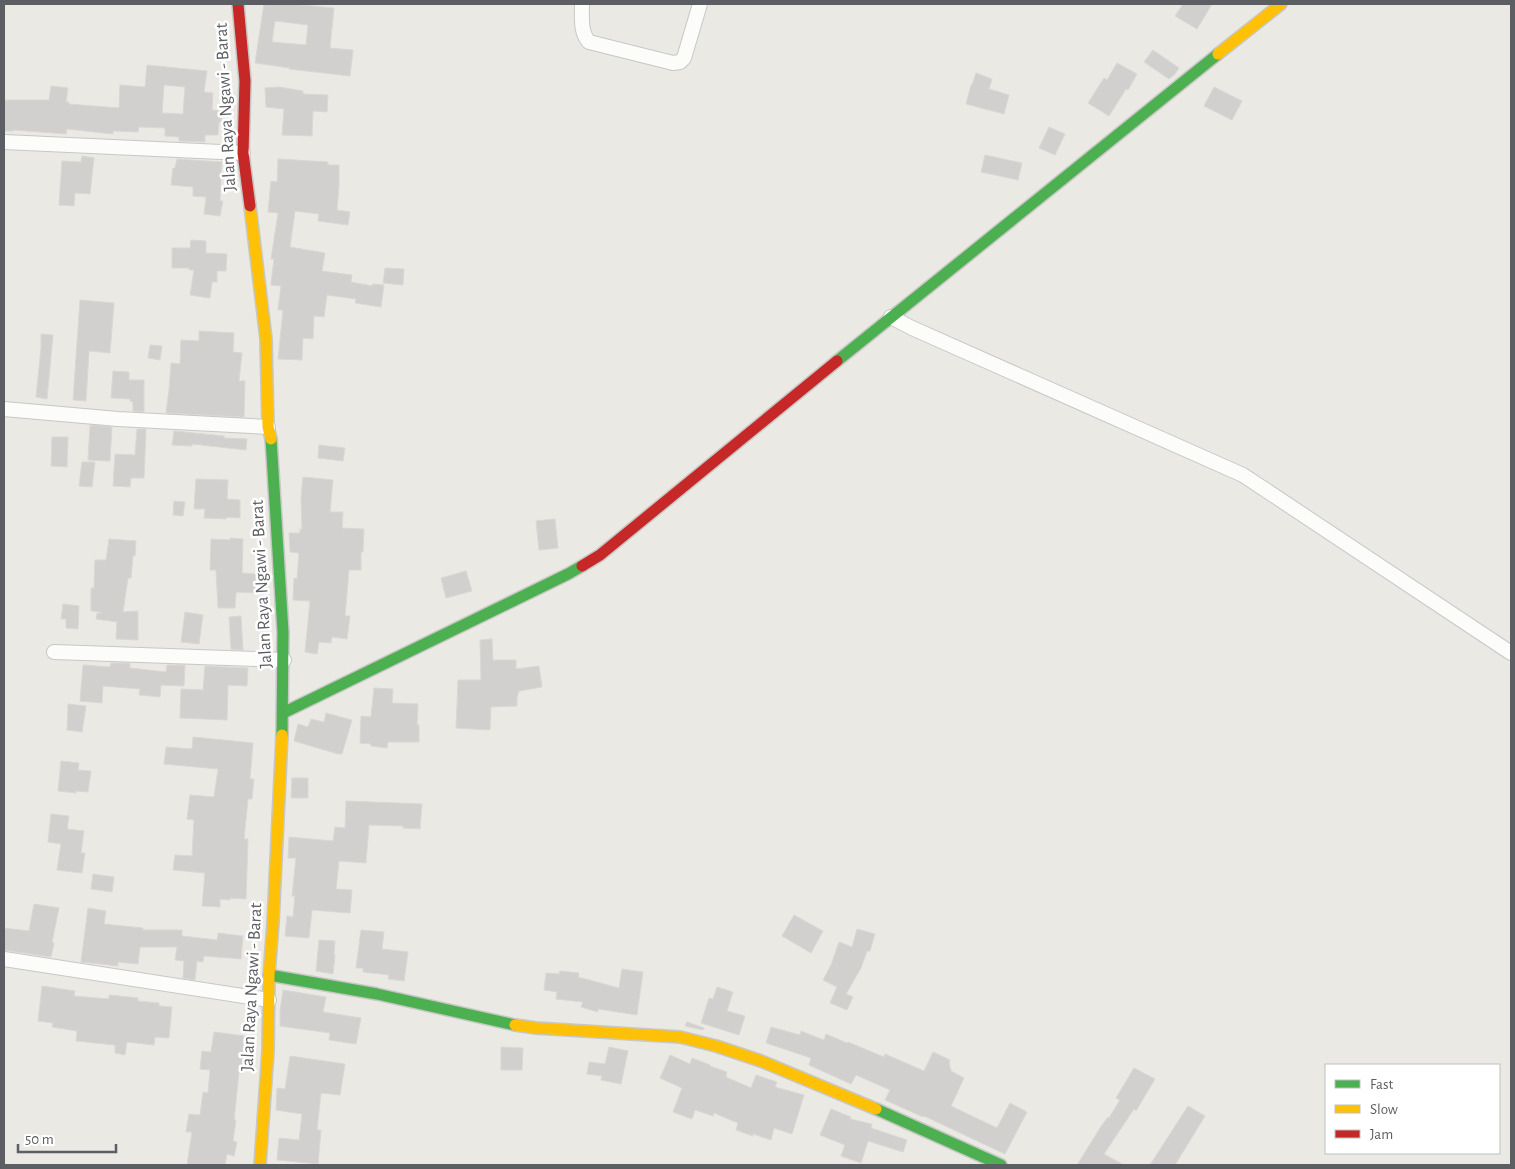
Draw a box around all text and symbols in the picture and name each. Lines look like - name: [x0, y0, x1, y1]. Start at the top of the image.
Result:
- street label: Jalan Raya Ngawi - Barat: [213, 22, 239, 192]
- street label: Jalan Raya Ngawi - Barat: [249, 499, 275, 669]
- street label: Jalan Raya Ngawi - Barat: [239, 902, 265, 1072]
- legend: [1325, 1064, 1500, 1154]
- text: Fast: [1370, 1077, 1394, 1092]
- text: Slow: [1370, 1102, 1398, 1117]
- scale bar: [18, 1122, 115, 1154]
- text: Jam: [1370, 1127, 1393, 1142]
- text: 50 m: [25, 1132, 54, 1147]

